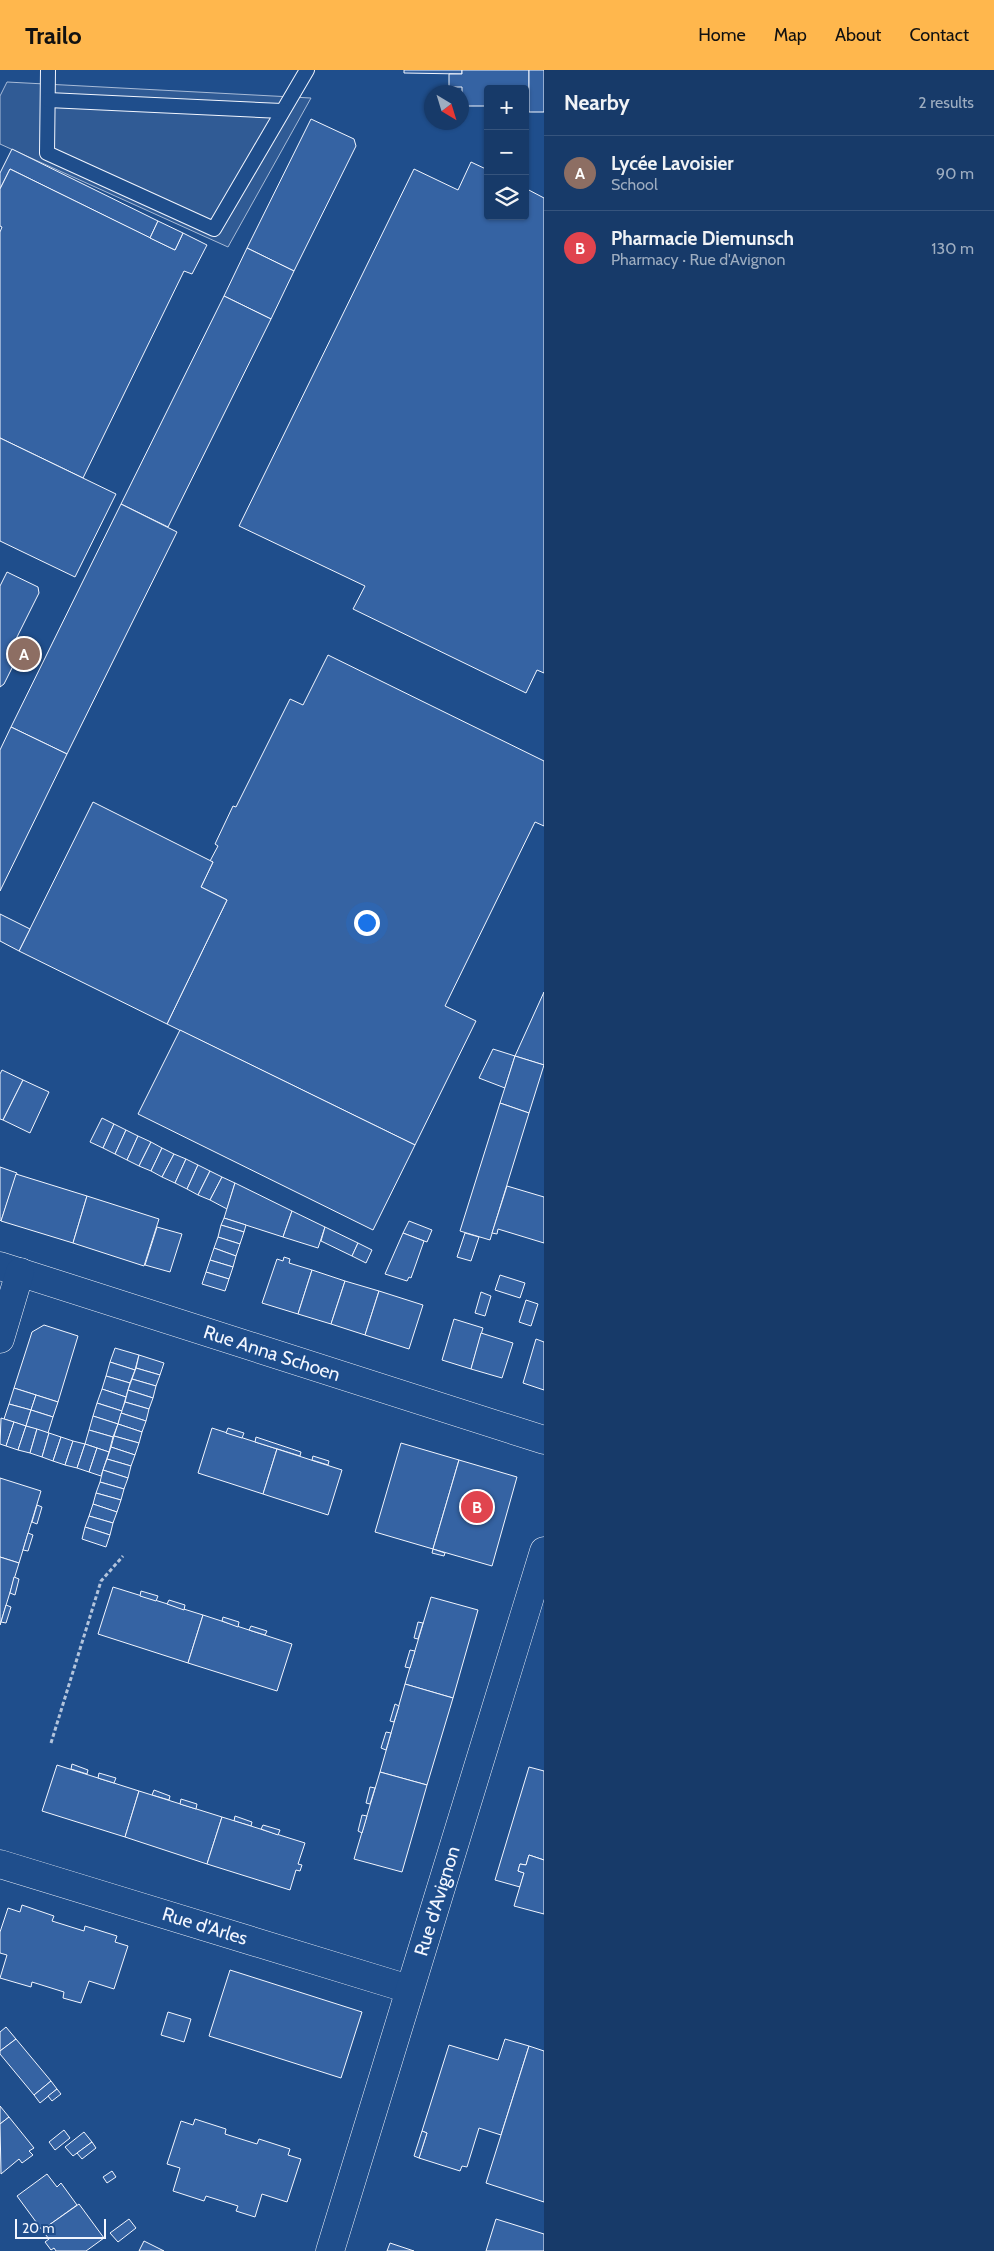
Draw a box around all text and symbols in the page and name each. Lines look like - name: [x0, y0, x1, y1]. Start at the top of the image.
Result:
- text: Trailo: [25, 21, 82, 50]
- text: Home: [698, 24, 746, 46]
- text: Map: [774, 24, 807, 46]
- text: About: [835, 24, 881, 46]
- text: Contact: [909, 24, 969, 46]
- north arrow: [424, 85, 469, 130]
- map controls: [484, 85, 529, 220]
- button: +: [484, 85, 529, 130]
- text: Nearby: [564, 90, 630, 115]
- text: 2 results: [918, 93, 974, 112]
- button: −: [484, 130, 529, 175]
- text: Lycée Lavoisier: [611, 152, 734, 175]
- text: A: [575, 164, 585, 183]
- text: 90 m: [936, 164, 974, 183]
- button: layers: [484, 175, 529, 220]
- text: School: [611, 175, 658, 194]
- text: Pharmacie Diemunsch: [611, 227, 794, 250]
- text: B: [575, 239, 585, 258]
- text: 130 m: [931, 239, 974, 258]
- text: Pharmacy · Rue d'Avignon: [611, 250, 785, 269]
- pin: A: [8, 635, 40, 673]
- your location: [354, 910, 380, 936]
- street label: Rue Anna Schoen: [201, 1320, 343, 1386]
- pin: B: [461, 1488, 493, 1526]
- street label: Rue d'Avignon: [409, 1843, 465, 1959]
- street label: Rue d'Arles: [160, 1902, 251, 1950]
- scale bar: [15, 2216, 106, 2239]
- text: 20 m: [22, 2219, 55, 2237]

